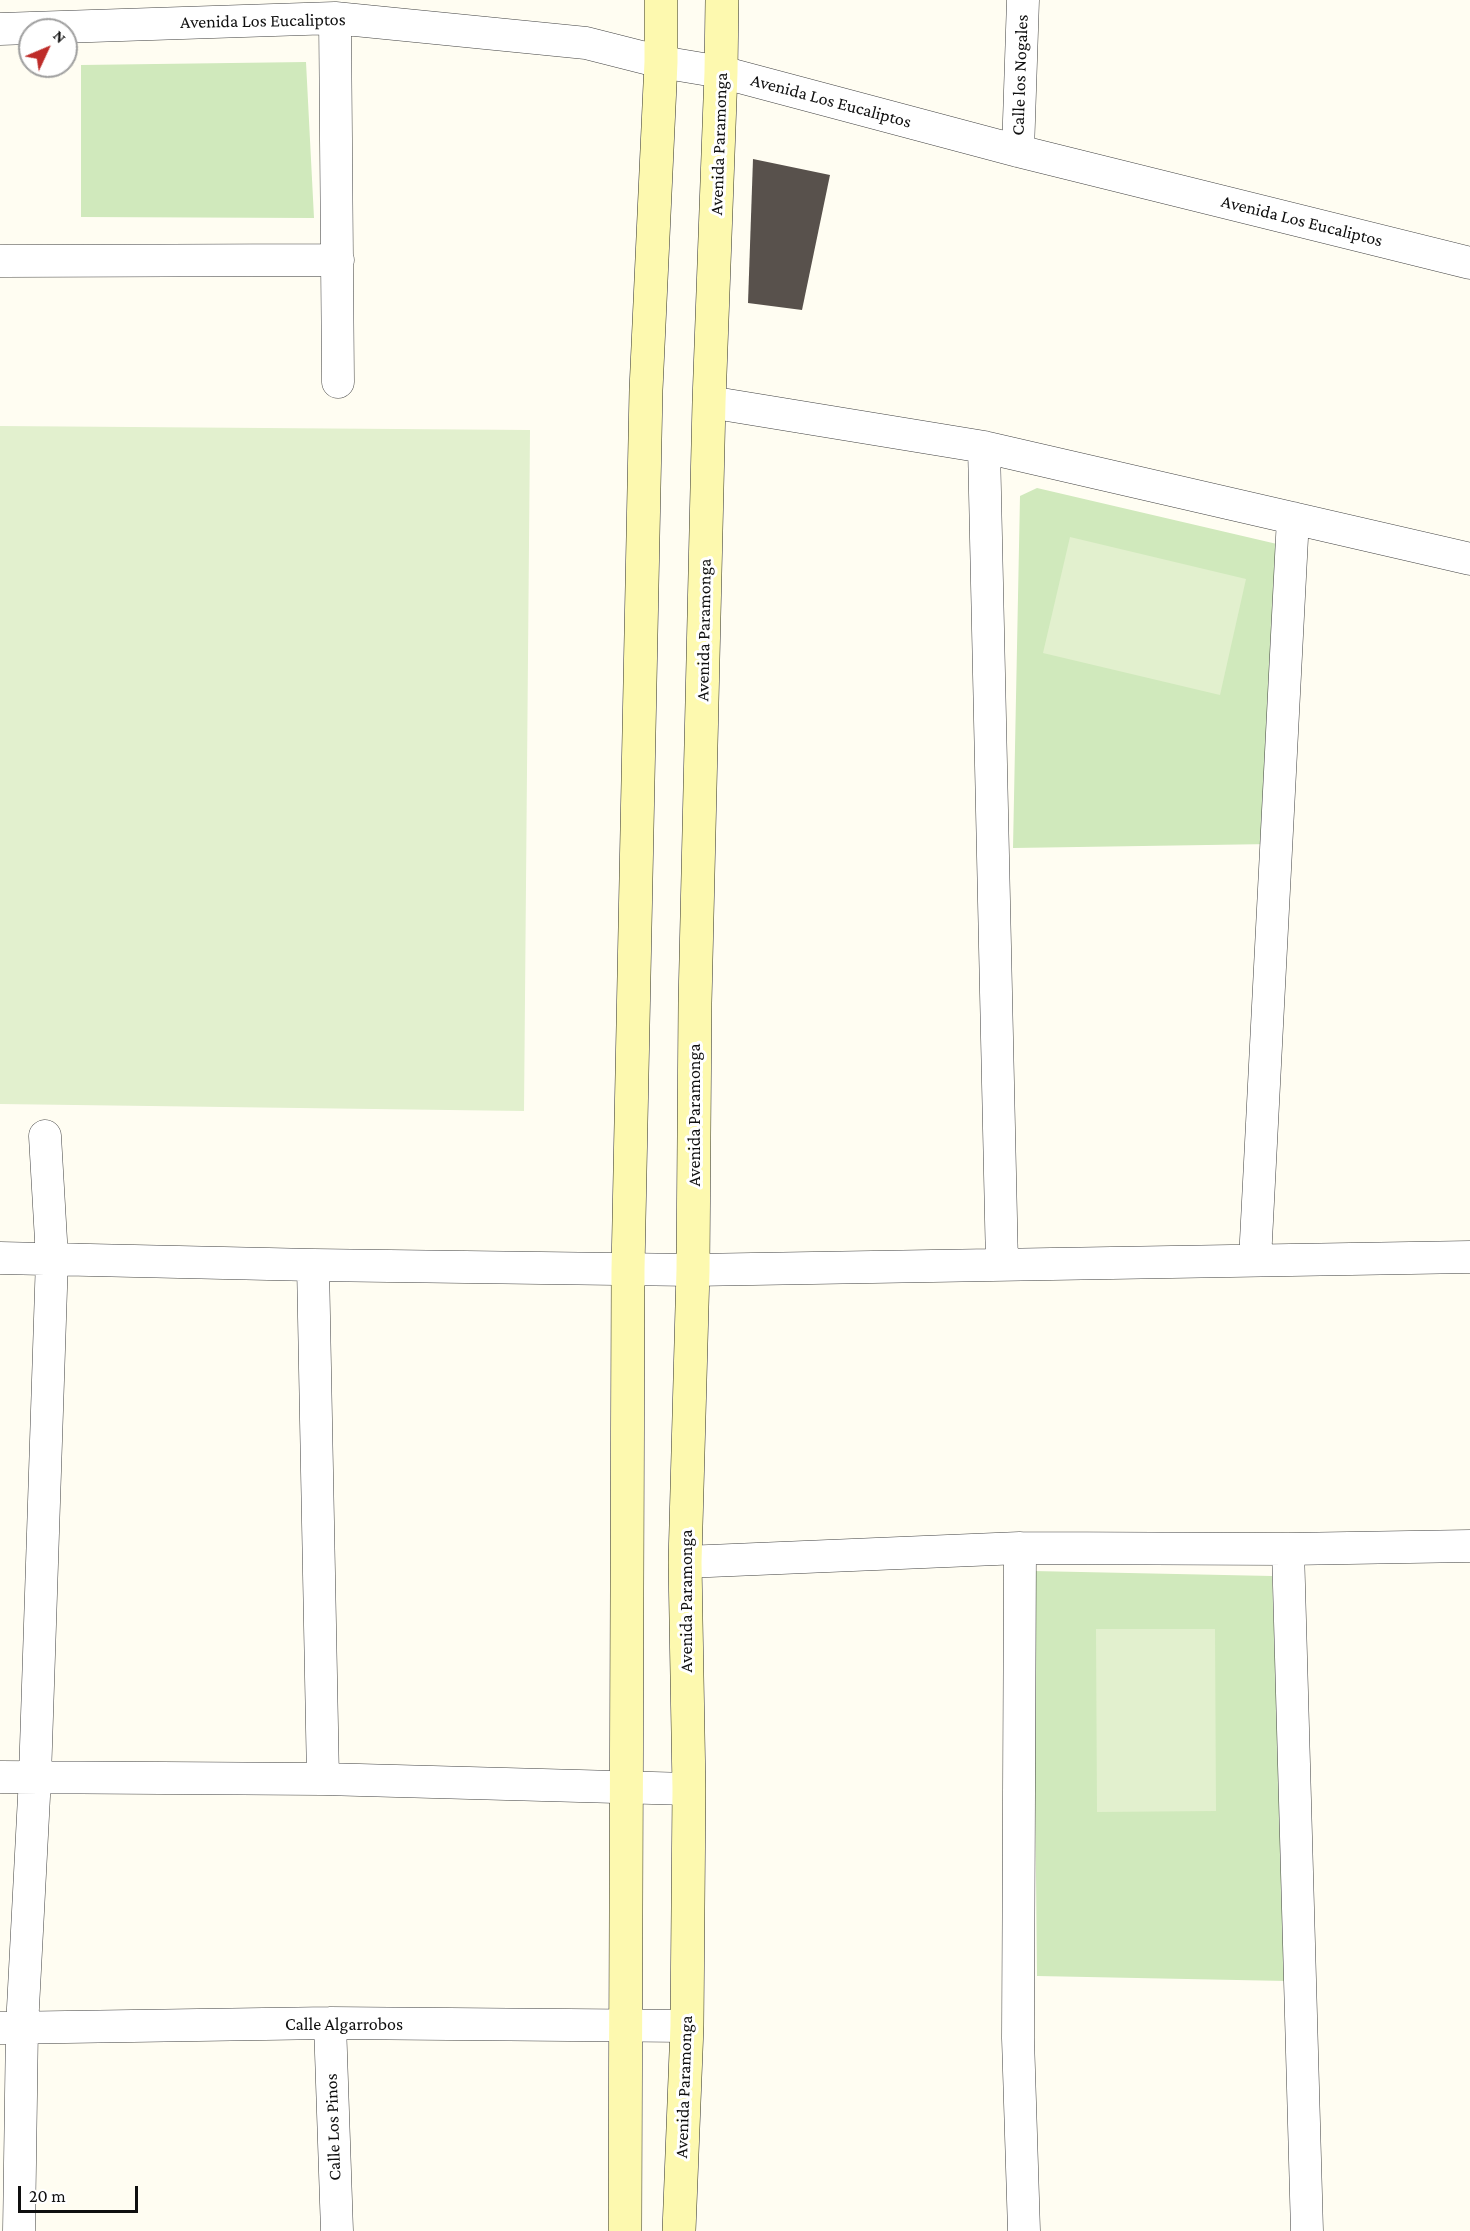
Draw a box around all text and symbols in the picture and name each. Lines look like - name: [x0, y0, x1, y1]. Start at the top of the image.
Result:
- street label: Avenida Los Eucaliptos: [180, 9, 346, 33]
- street label: Calle los Nogales: [1007, 14, 1033, 136]
- north arrow: [18, 18, 78, 78]
- text: N: [50, 27, 70, 46]
- street label: Avenida Los Eucaliptos: [748, 69, 914, 133]
- street label: Avenida Paramonga: [706, 72, 732, 216]
- street label: Avenida Los Eucaliptos: [1219, 190, 1385, 252]
- street label: Avenida Paramonga: [692, 558, 716, 702]
- street label: Avenida Paramonga: [683, 1044, 705, 1186]
- street label: Avenida Paramonga: [675, 1530, 697, 1672]
- street label: Calle Algarrobos: [285, 2013, 403, 2035]
- street label: Avenida Paramonga: [671, 2015, 697, 2159]
- street label: Calle Los Pinos: [320, 2073, 346, 2181]
- scale bar: [21, 2174, 141, 2212]
- text: 20 m: [29, 2186, 66, 2206]

